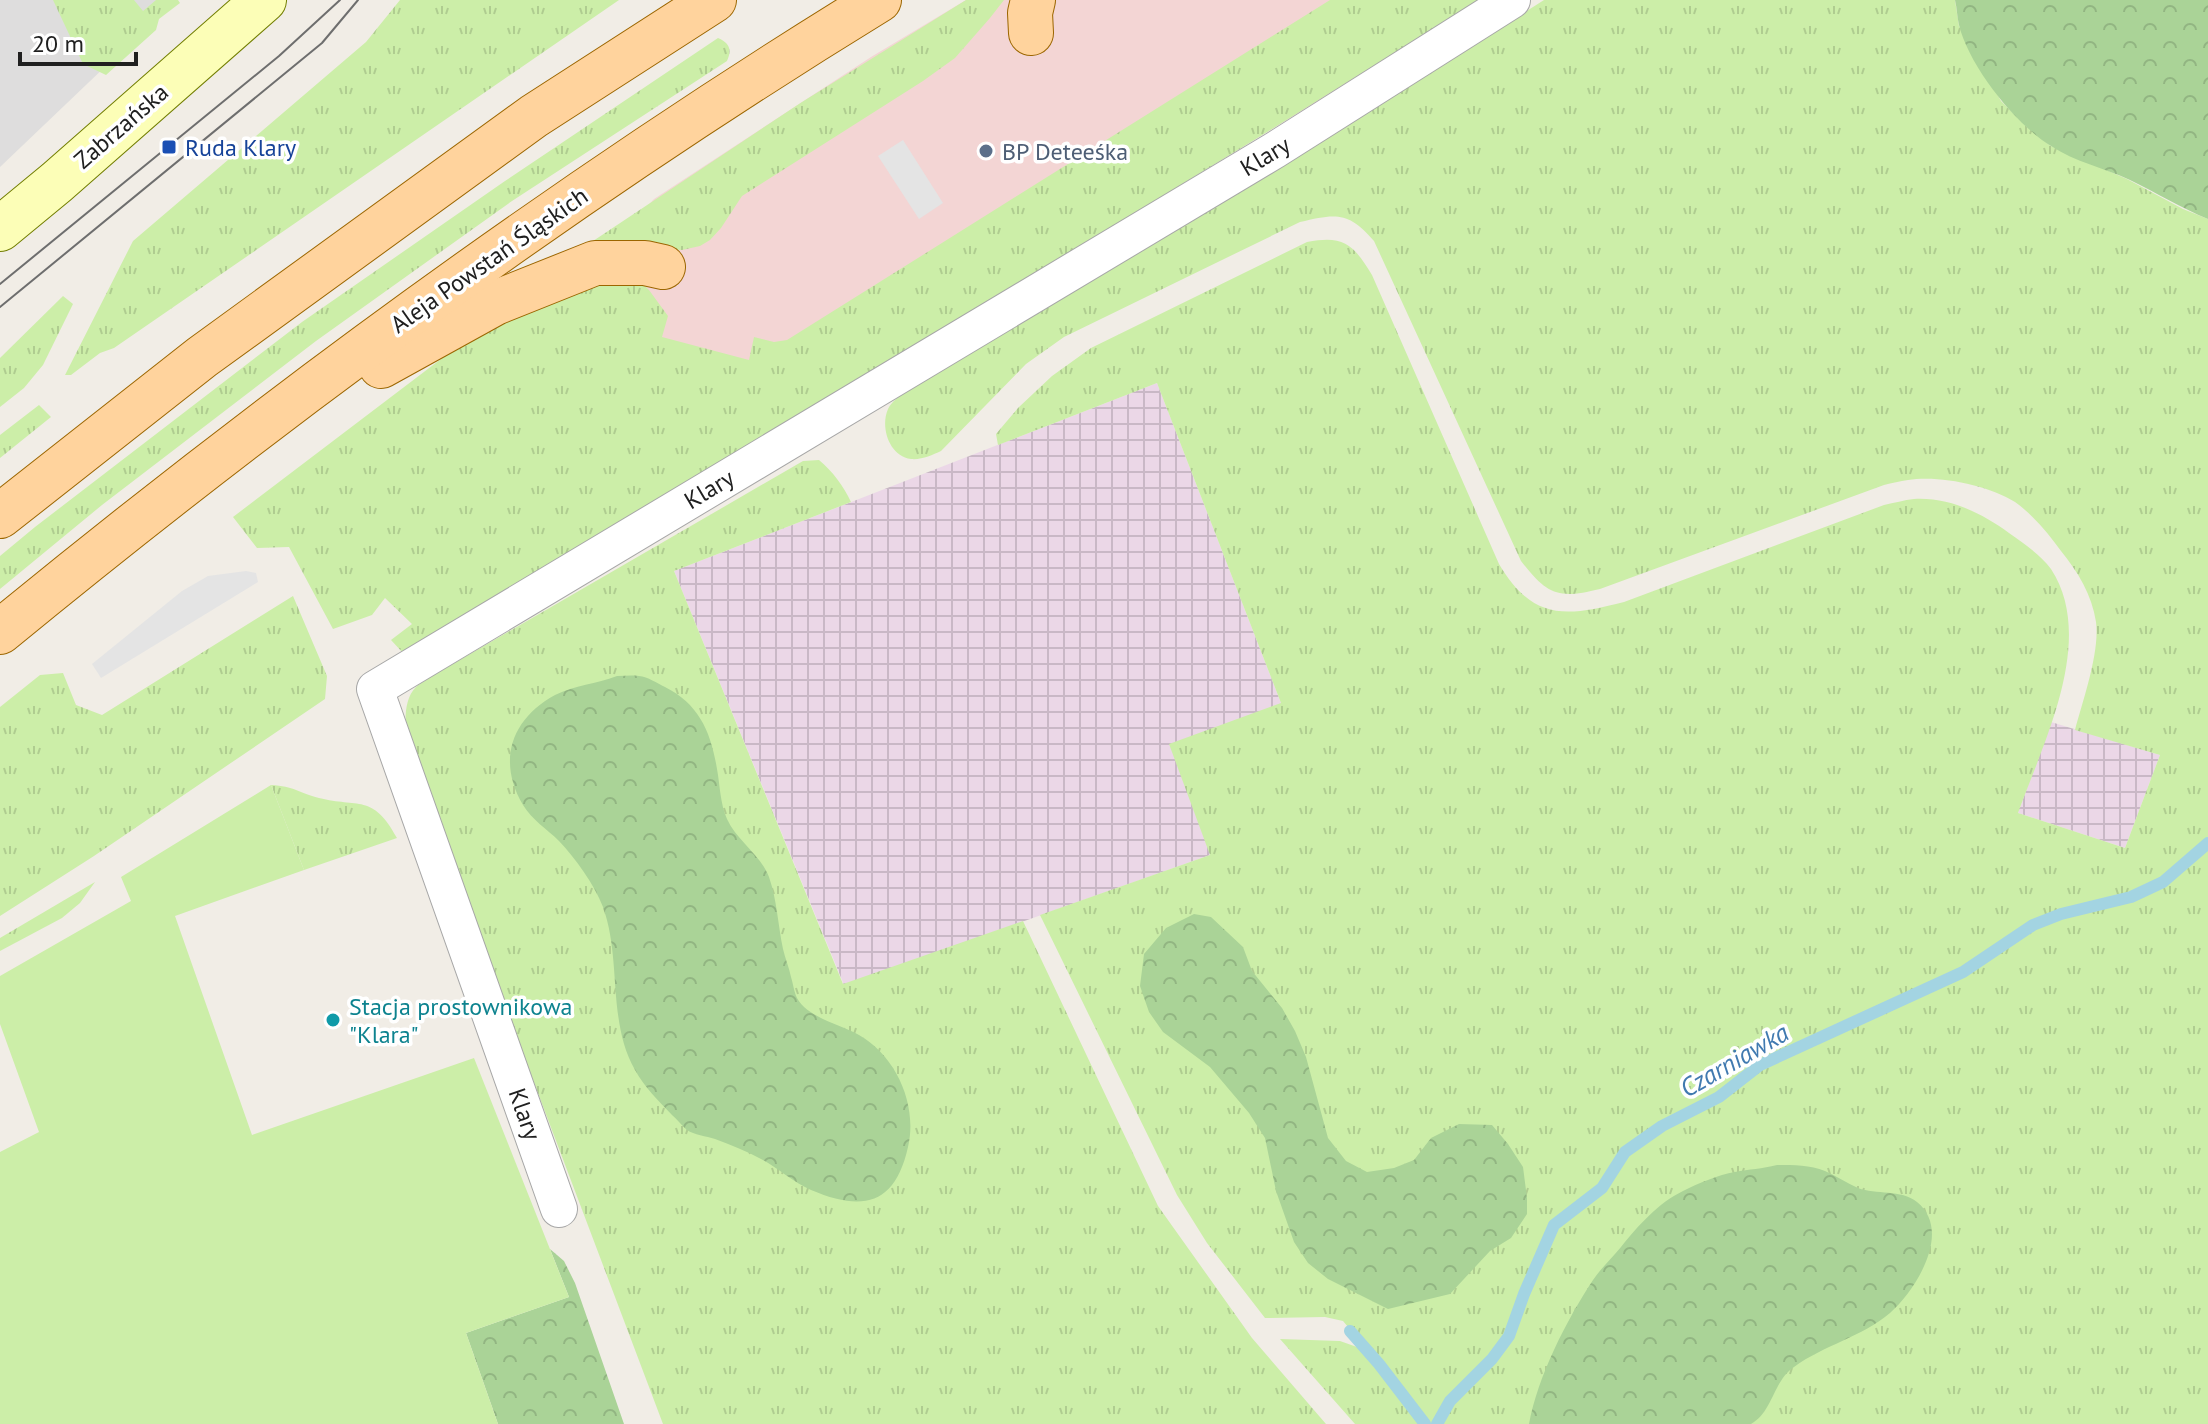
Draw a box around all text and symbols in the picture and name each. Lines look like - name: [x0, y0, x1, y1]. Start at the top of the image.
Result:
- scale bar: [20, 16, 136, 66]
- text: 20 m: [32, 28, 84, 59]
- street label: Zabrzańska: [67, 77, 175, 175]
- street label: Klary: [1234, 129, 1296, 183]
- place label: Ruda Klary: [185, 132, 296, 163]
- place label: BP Deteeśka: [1002, 136, 1128, 167]
- marker: Ruda Klary: [160, 138, 178, 156]
- marker: BP Deteeśka: [977, 142, 995, 160]
- street label: Aleja Powstań Śląskich: [384, 180, 594, 340]
- street label: Klary: [678, 462, 740, 516]
- place label: Stacja prostownikowa "Klara": [349, 991, 572, 1050]
- marker: Stacja prostownikowa "Klara": [324, 1011, 342, 1029]
- water label: Czarniawka: [1674, 1016, 1795, 1104]
- street label: Klary: [502, 1084, 548, 1144]

